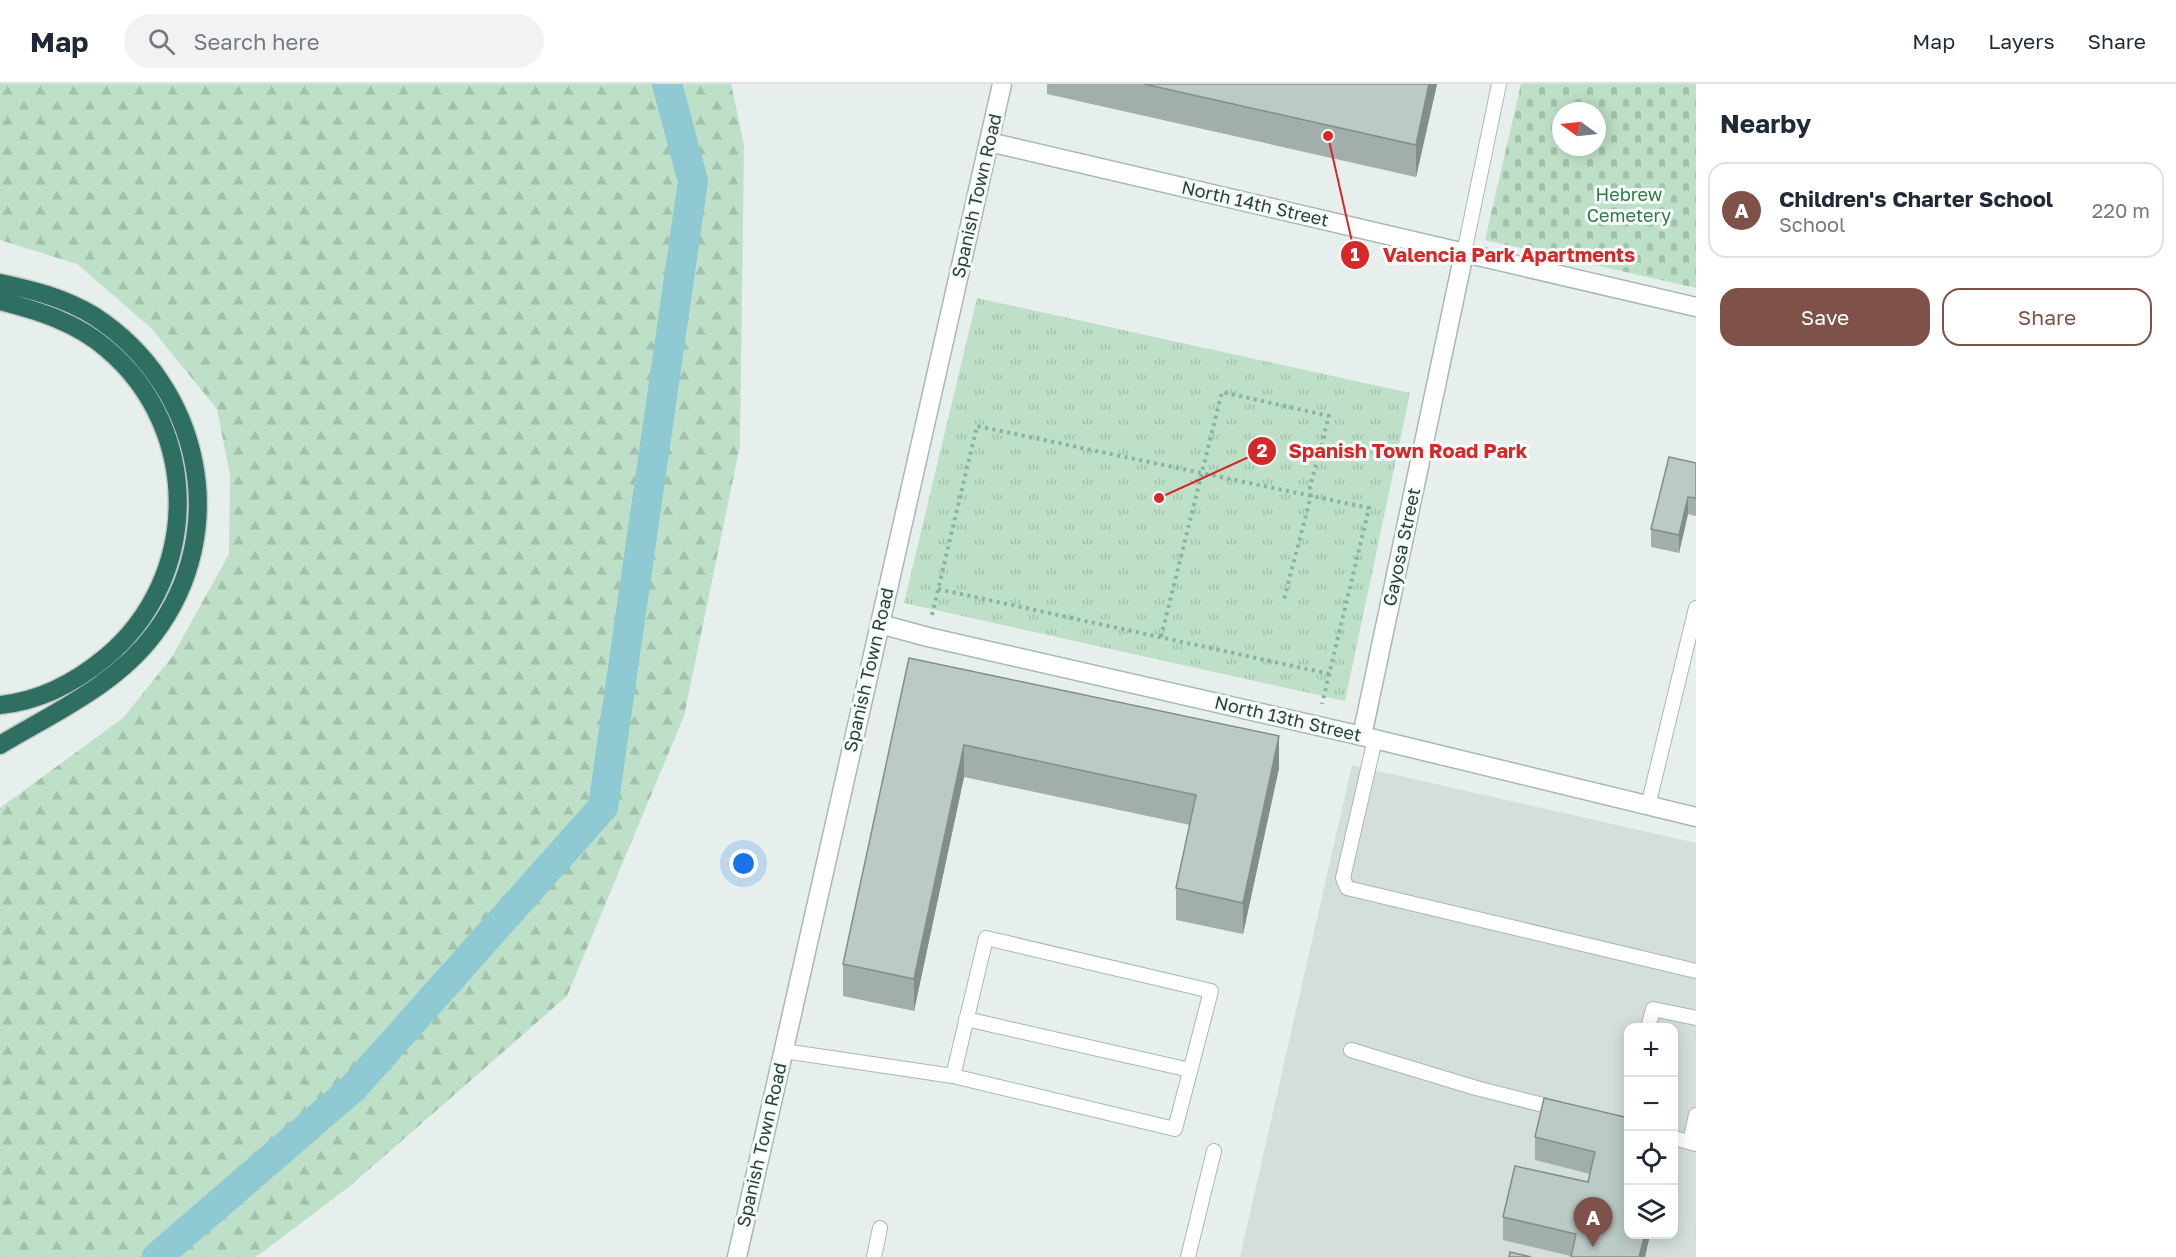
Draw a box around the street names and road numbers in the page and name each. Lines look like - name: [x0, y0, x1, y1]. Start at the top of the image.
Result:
- street label: Spanish Town Road: [946, 111, 1006, 280]
- street label: North 14th Street: [1179, 175, 1331, 231]
- street label: Gayosa Street: [1378, 486, 1424, 608]
- street label: Spanish Town Road: [838, 585, 898, 754]
- street label: North 13th Street: [1213, 690, 1364, 746]
- street label: Spanish Town Road: [731, 1060, 791, 1229]

